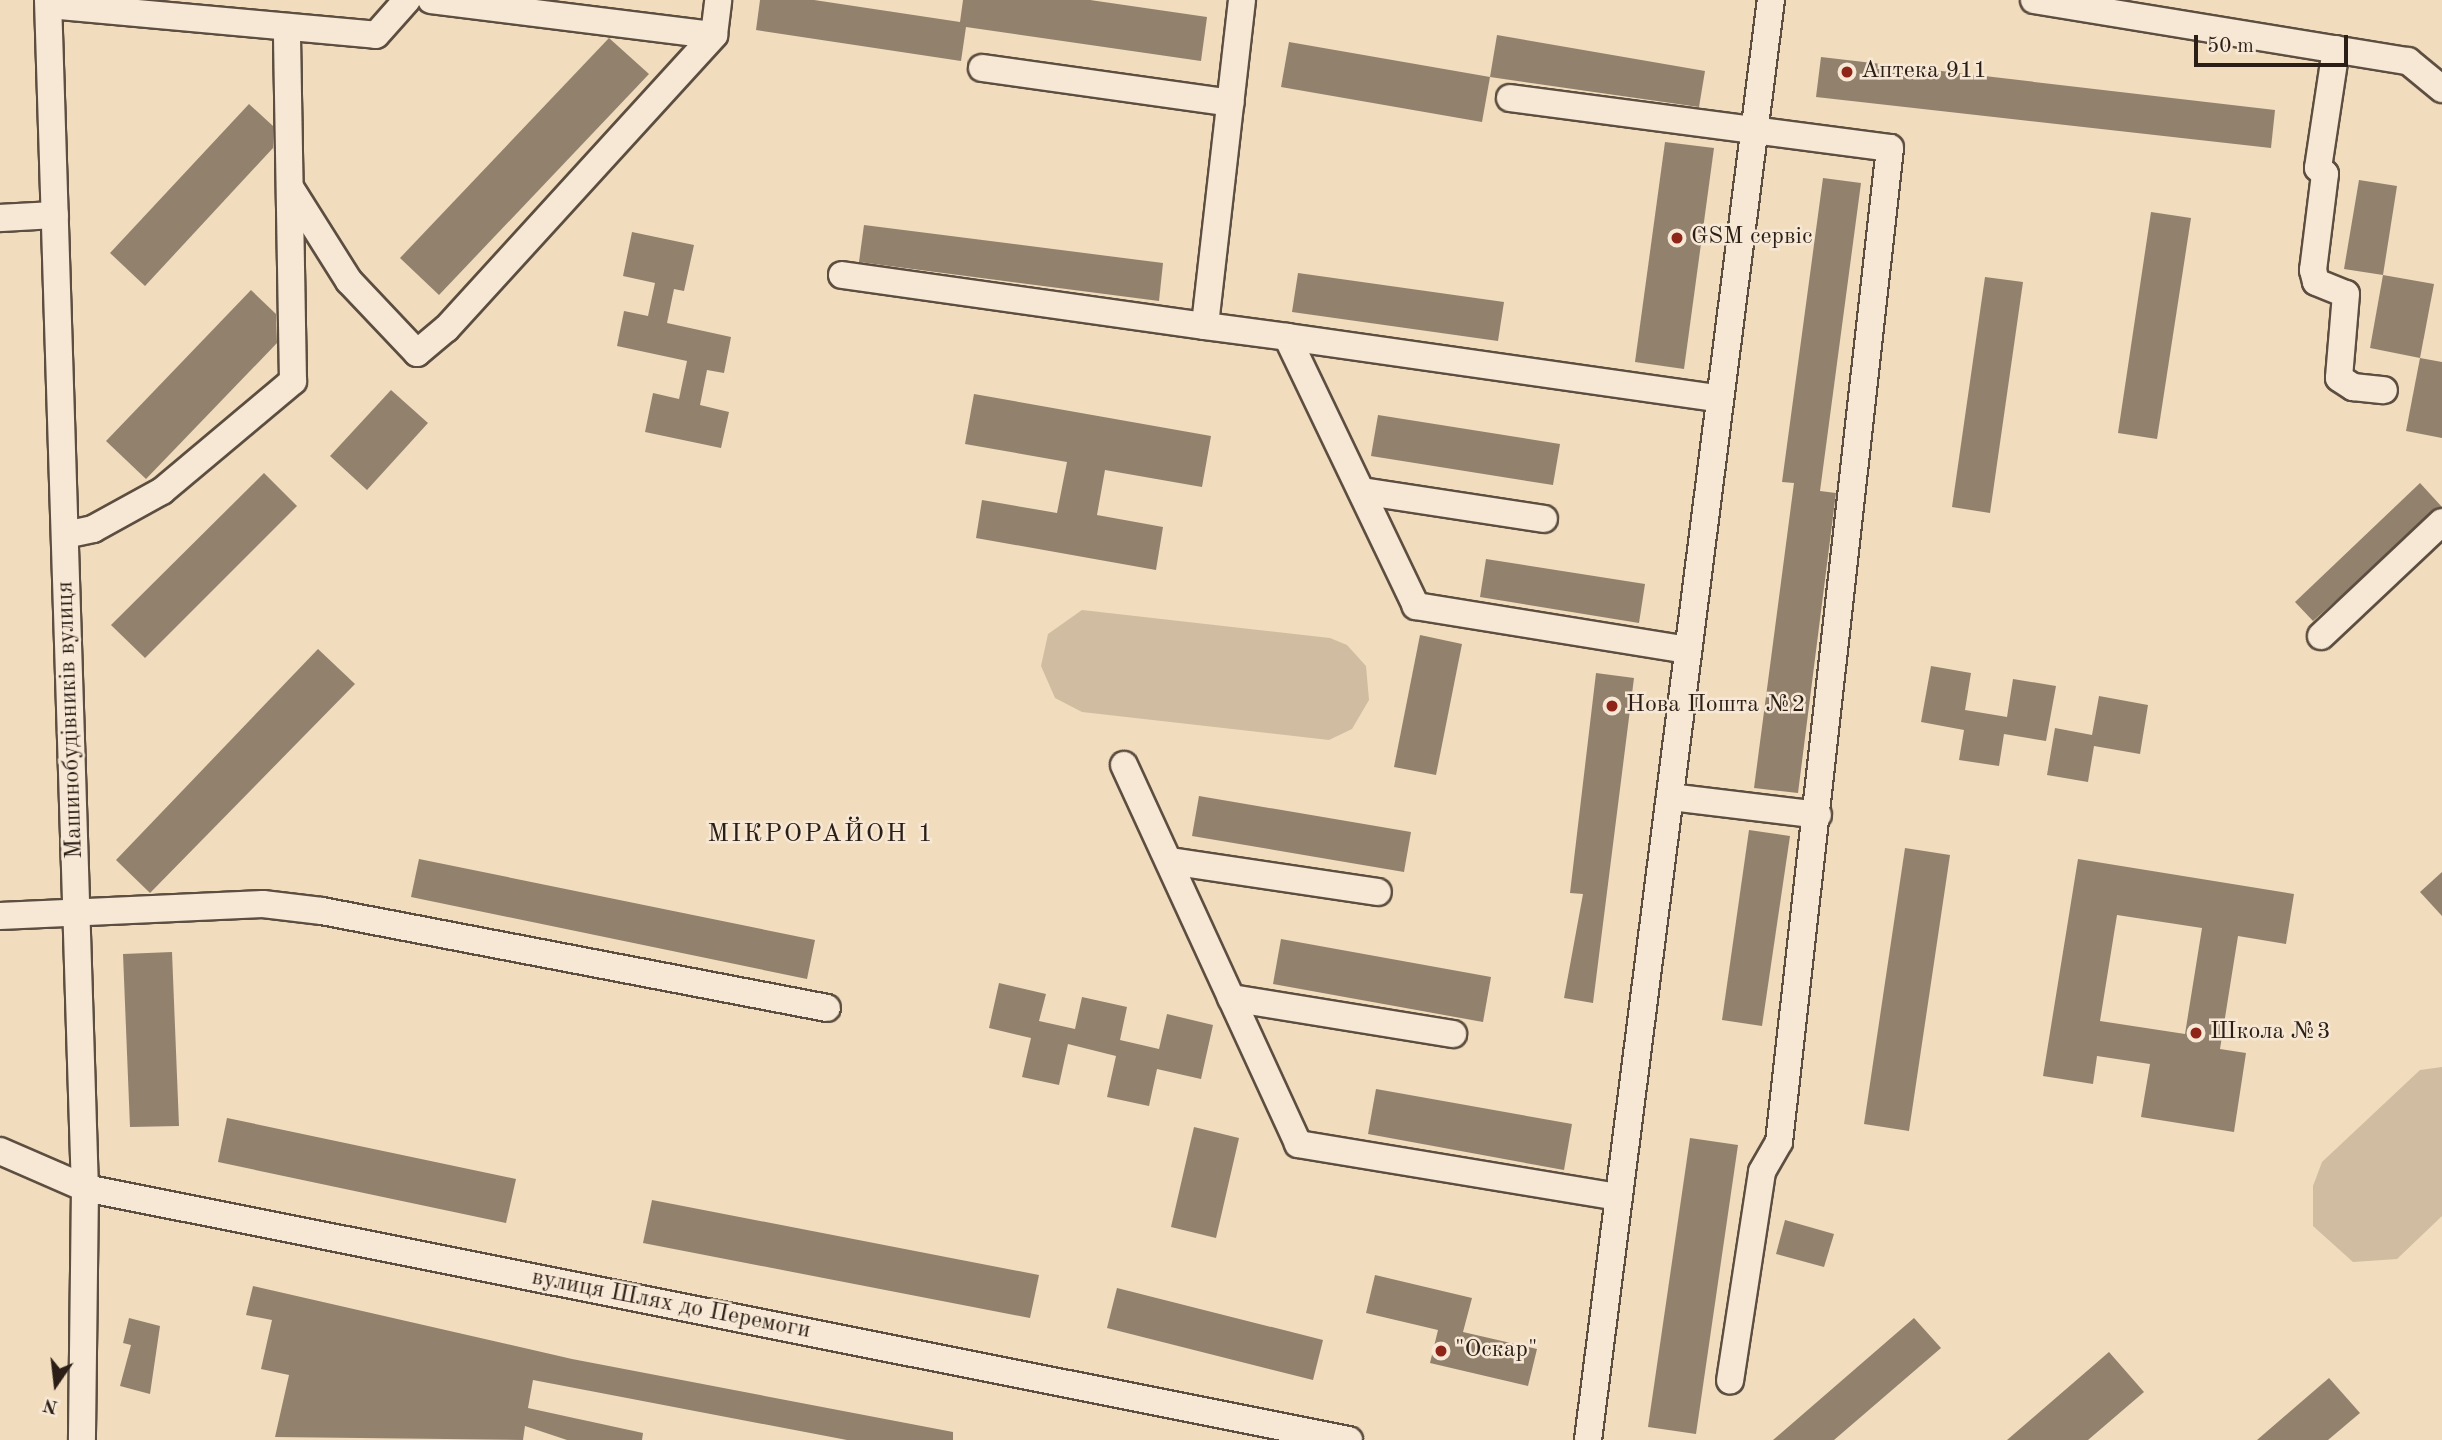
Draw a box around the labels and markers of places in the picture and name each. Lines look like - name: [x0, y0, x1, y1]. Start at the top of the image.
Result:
- place label: Аптека 911: [1861, 58, 1987, 86]
- marker: Аптека 911: [1839, 64, 1855, 80]
- place label: GSM сервіс: [1691, 224, 1812, 252]
- marker: GSM сервіс: [1669, 230, 1685, 246]
- place label: Нова Пошта №2: [1626, 692, 1805, 720]
- marker: Нова Пошта №2: [1604, 698, 1620, 714]
- place label: Школа №3: [2210, 1019, 2331, 1047]
- marker: Школа №3: [2188, 1025, 2204, 1041]
- place label: "Оскар": [1455, 1337, 1538, 1365]
- marker: "Оскар": [1433, 1343, 1449, 1359]

